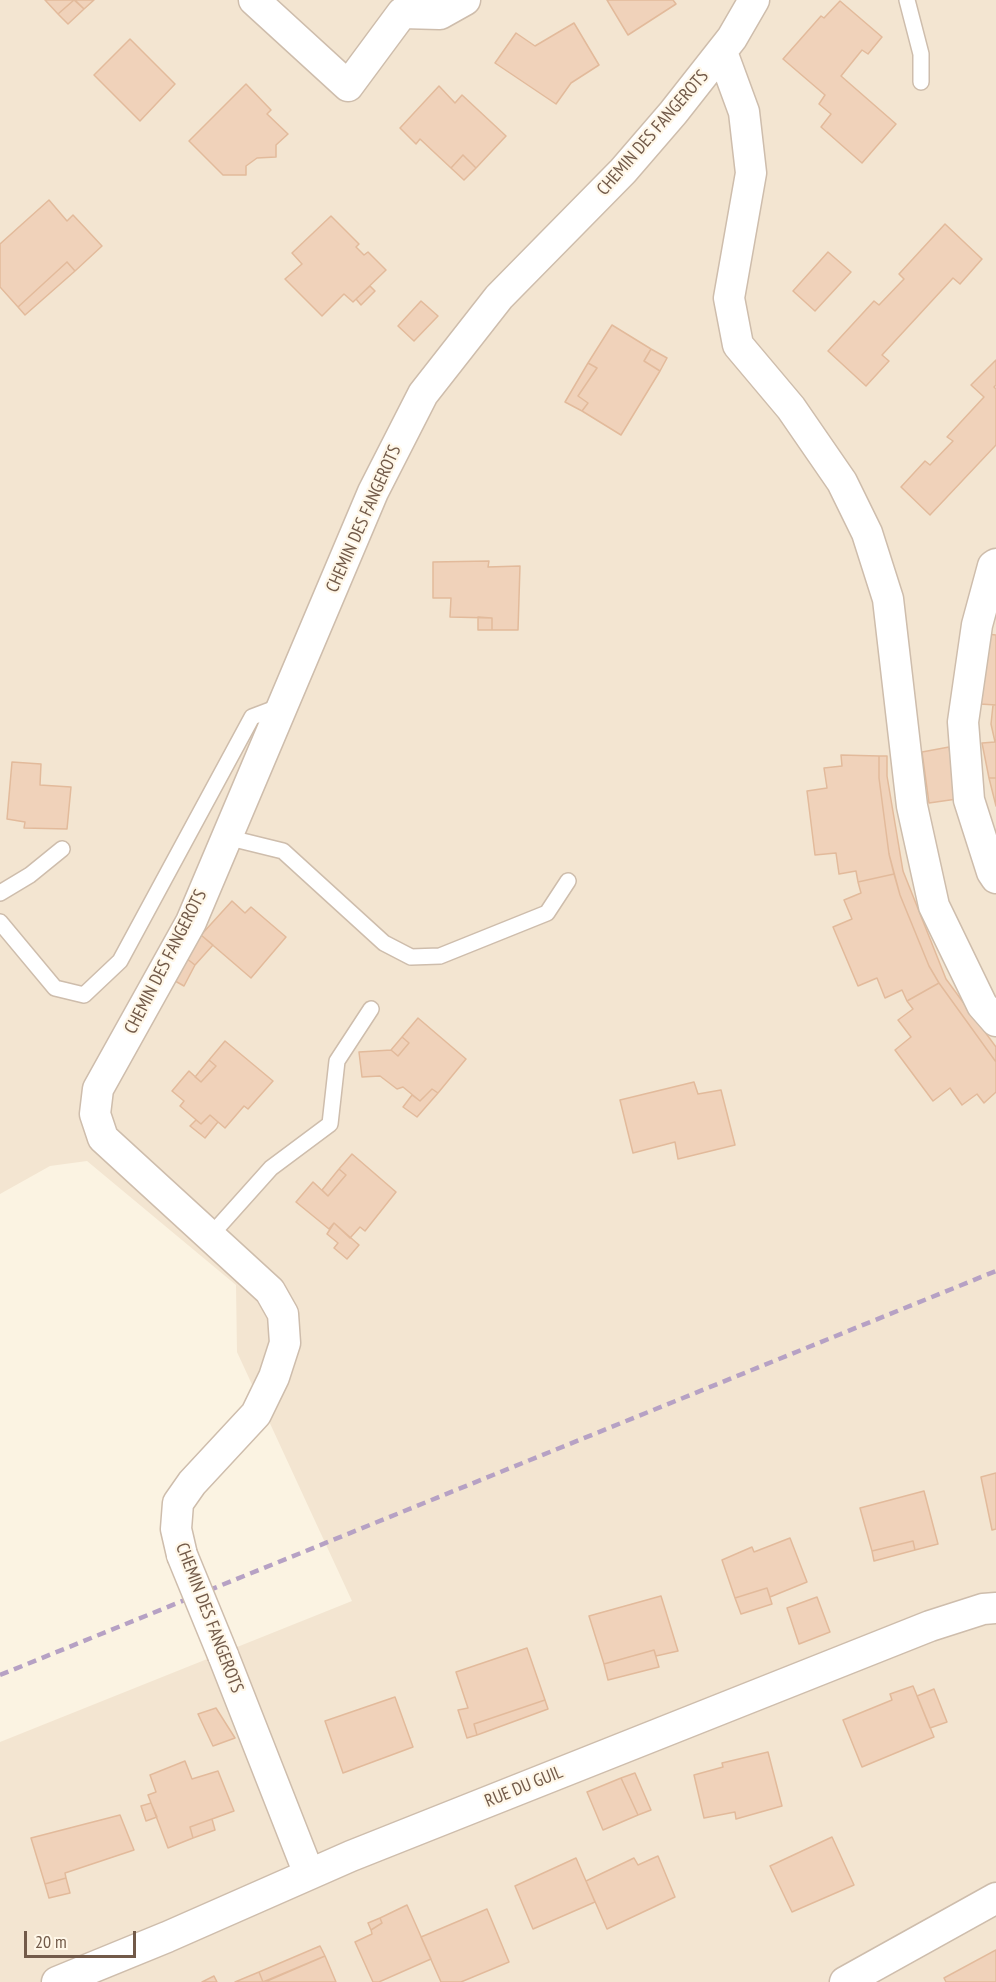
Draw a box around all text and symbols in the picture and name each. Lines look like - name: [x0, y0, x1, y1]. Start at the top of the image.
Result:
- street label: CHEMIN DES FANGEROTS: [593, 66, 713, 200]
- street label: CHEMIN DES FANGEROTS: [322, 442, 406, 596]
- street label: CHEMIN DES FANGEROTS: [120, 886, 212, 1038]
- street label: CHEMIN DES FANGEROTS: [170, 1540, 248, 1696]
- street label: RUE DU GUIL: [482, 1762, 566, 1812]
- scale bar: [27, 1919, 140, 1957]
- text: 20 m: [35, 1930, 67, 1953]

